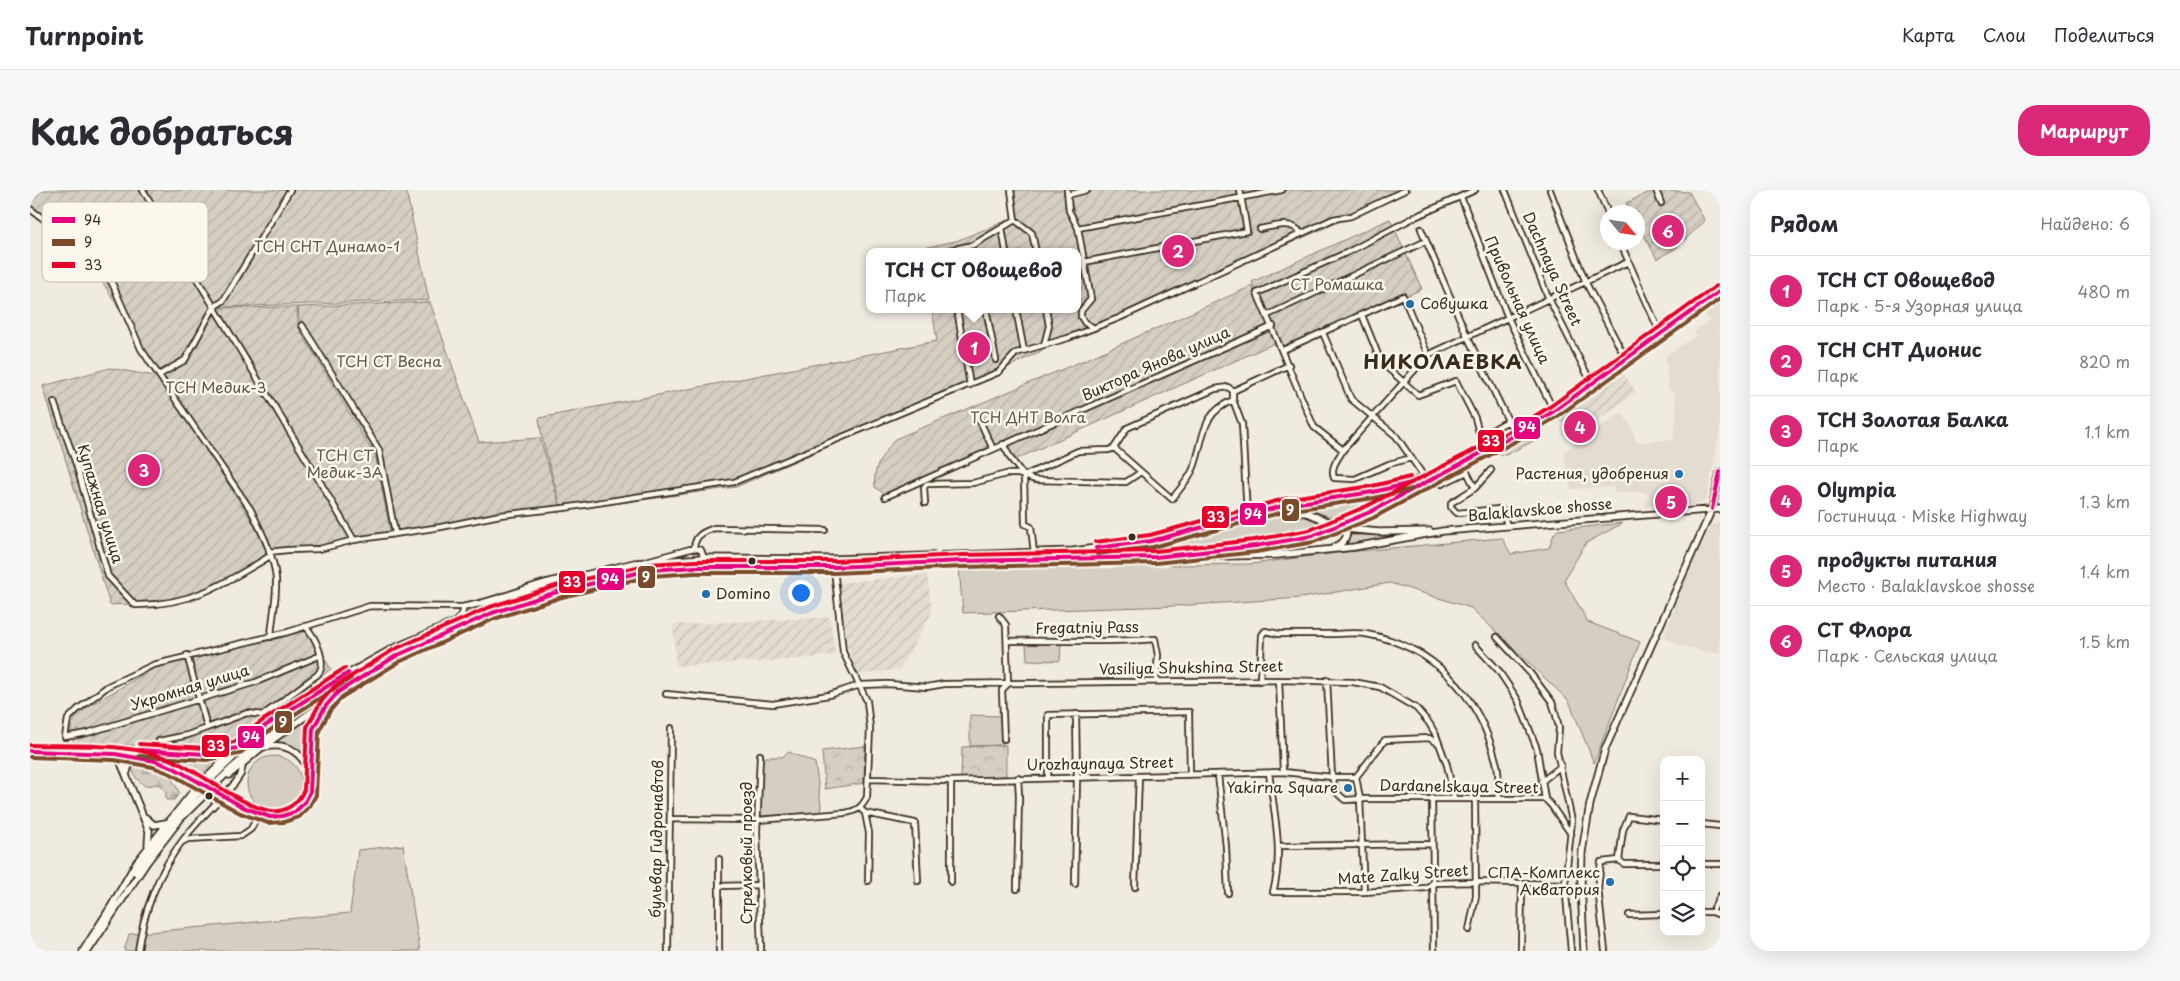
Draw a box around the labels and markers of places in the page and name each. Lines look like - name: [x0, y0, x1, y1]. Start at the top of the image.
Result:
- pin: 6: [1652, 212, 1684, 250]
- pin: 2: [1162, 232, 1194, 270]
- place label: Совушка: [1420, 291, 1489, 314]
- marker: Совушка: [1404, 298, 1416, 310]
- pin: 1: [958, 329, 990, 367]
- pin: 4: [1564, 408, 1596, 446]
- pin: 3: [128, 451, 160, 489]
- place label: Растения, удобрения: [1516, 461, 1669, 484]
- marker: Растения, удобрения: [1673, 468, 1685, 480]
- pin: 5: [1655, 483, 1687, 521]
- unlabelled marker: [1127, 532, 1137, 542]
- unlabelled marker: [747, 556, 757, 566]
- place label: Domino: [716, 581, 771, 604]
- marker: Domino: [700, 588, 712, 600]
- place label: Yakirna Square: [1226, 775, 1338, 798]
- marker: Yakirna Square: [1342, 782, 1354, 794]
- unlabelled marker: [204, 791, 214, 801]
- place label: СПА-Комплекс Акватория: [1487, 860, 1600, 900]
- marker: СПА-Комплекс Акватория: [1604, 876, 1616, 888]

